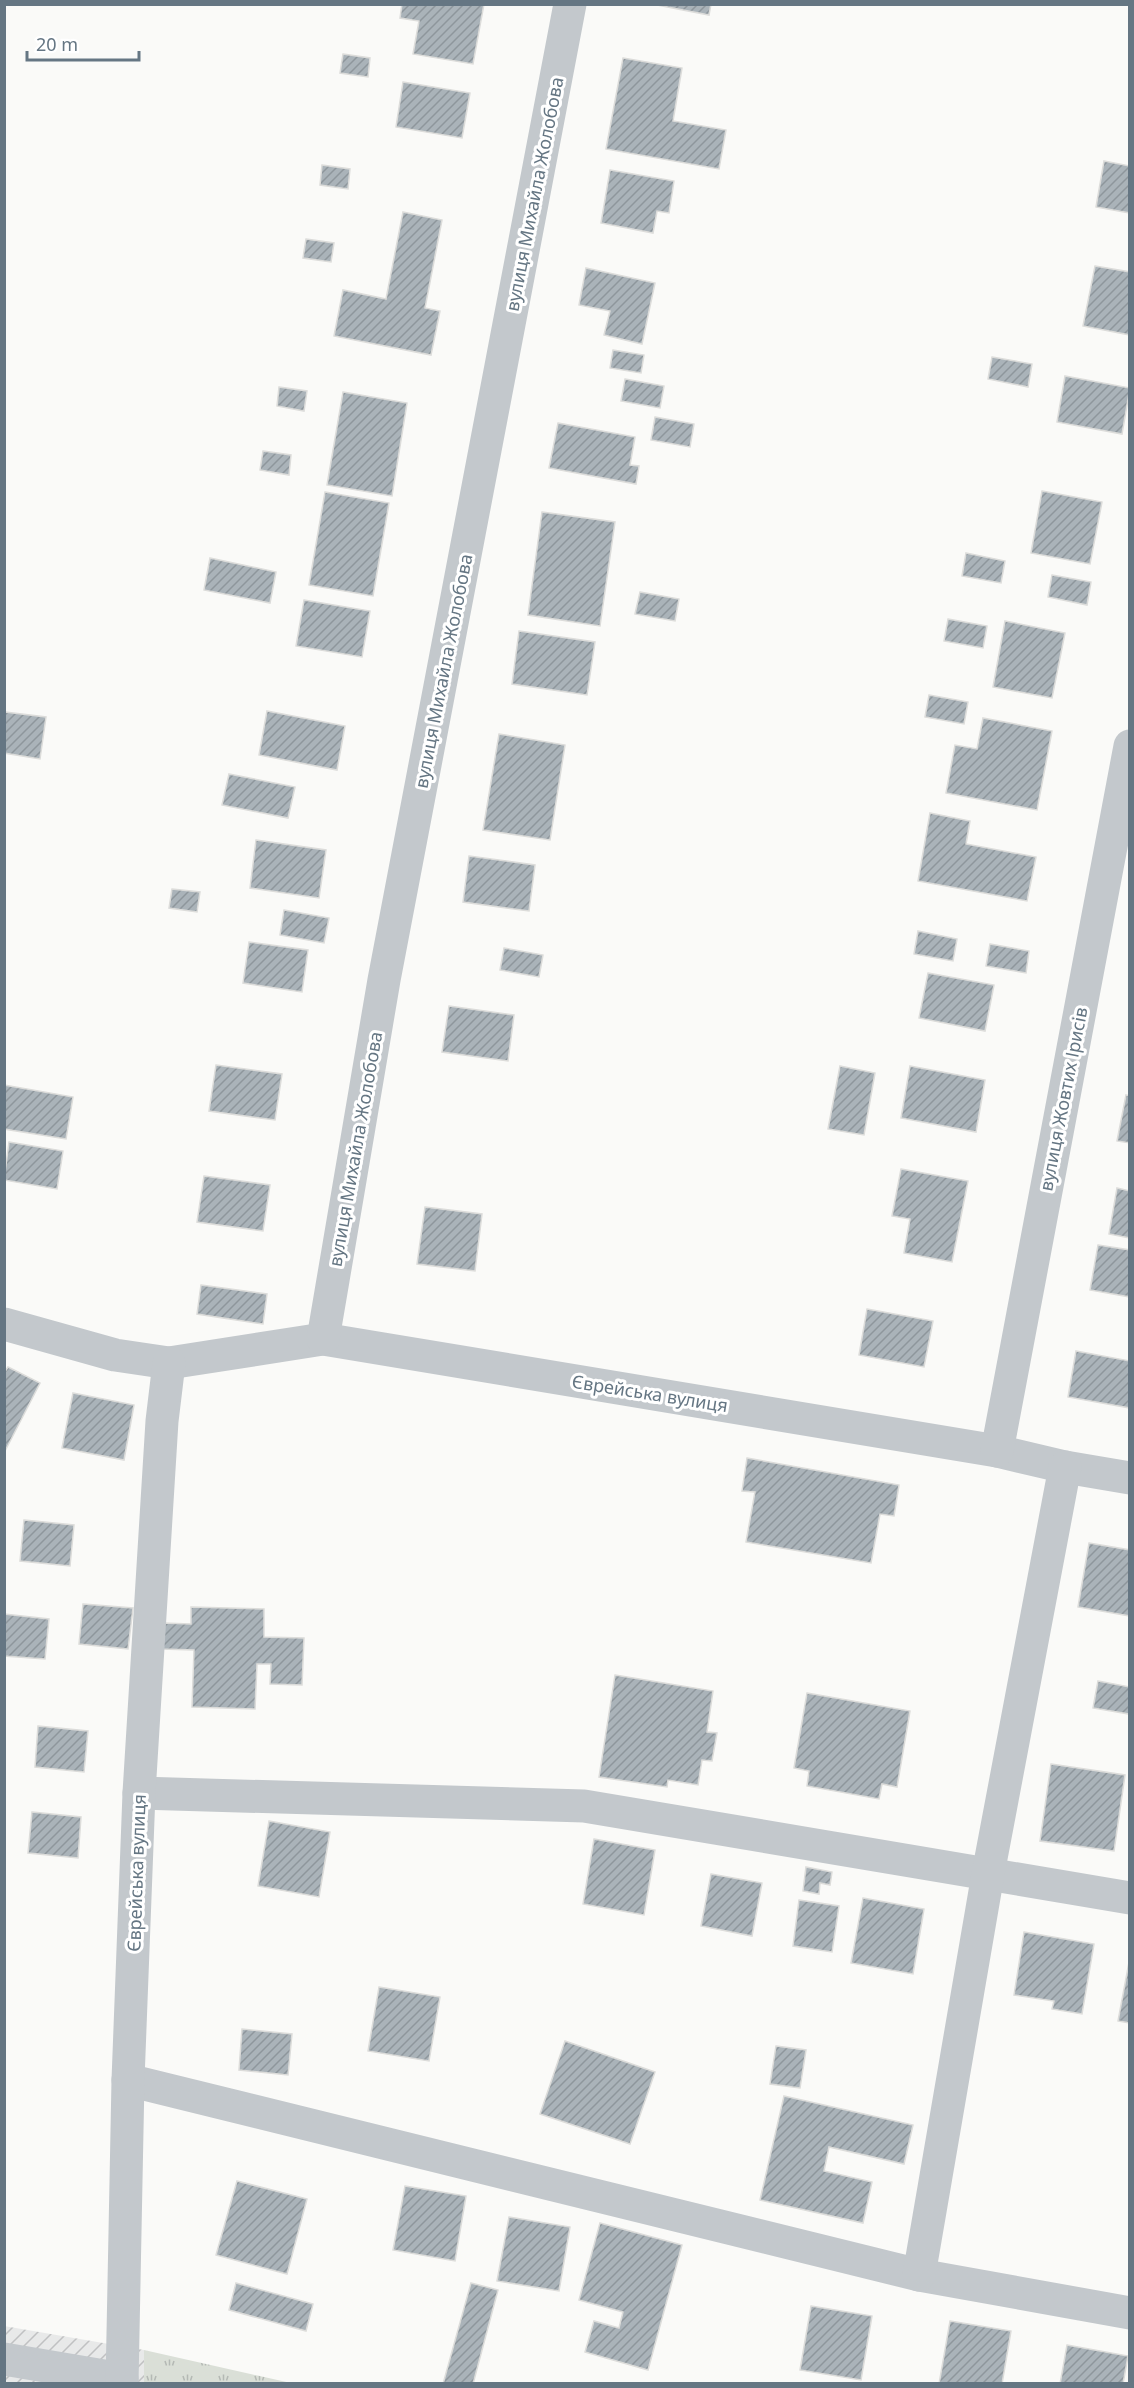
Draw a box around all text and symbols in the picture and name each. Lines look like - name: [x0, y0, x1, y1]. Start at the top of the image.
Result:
- scale bar: [27, 24, 140, 62]
- text: 20 m: [36, 32, 78, 56]
- street label: вулиця Михайла Жолобова: [499, 75, 569, 313]
- street label: вулиця Михайла Жолобова: [408, 552, 478, 790]
- street label: вулиця Жовтих Ірисів: [1033, 1005, 1093, 1193]
- street label: вулиця Михайла Жолобова: [322, 1030, 388, 1268]
- street label: Єврейська вулиця: [570, 1369, 730, 1417]
- street label: Єврейська вулиця: [121, 1794, 151, 1952]

